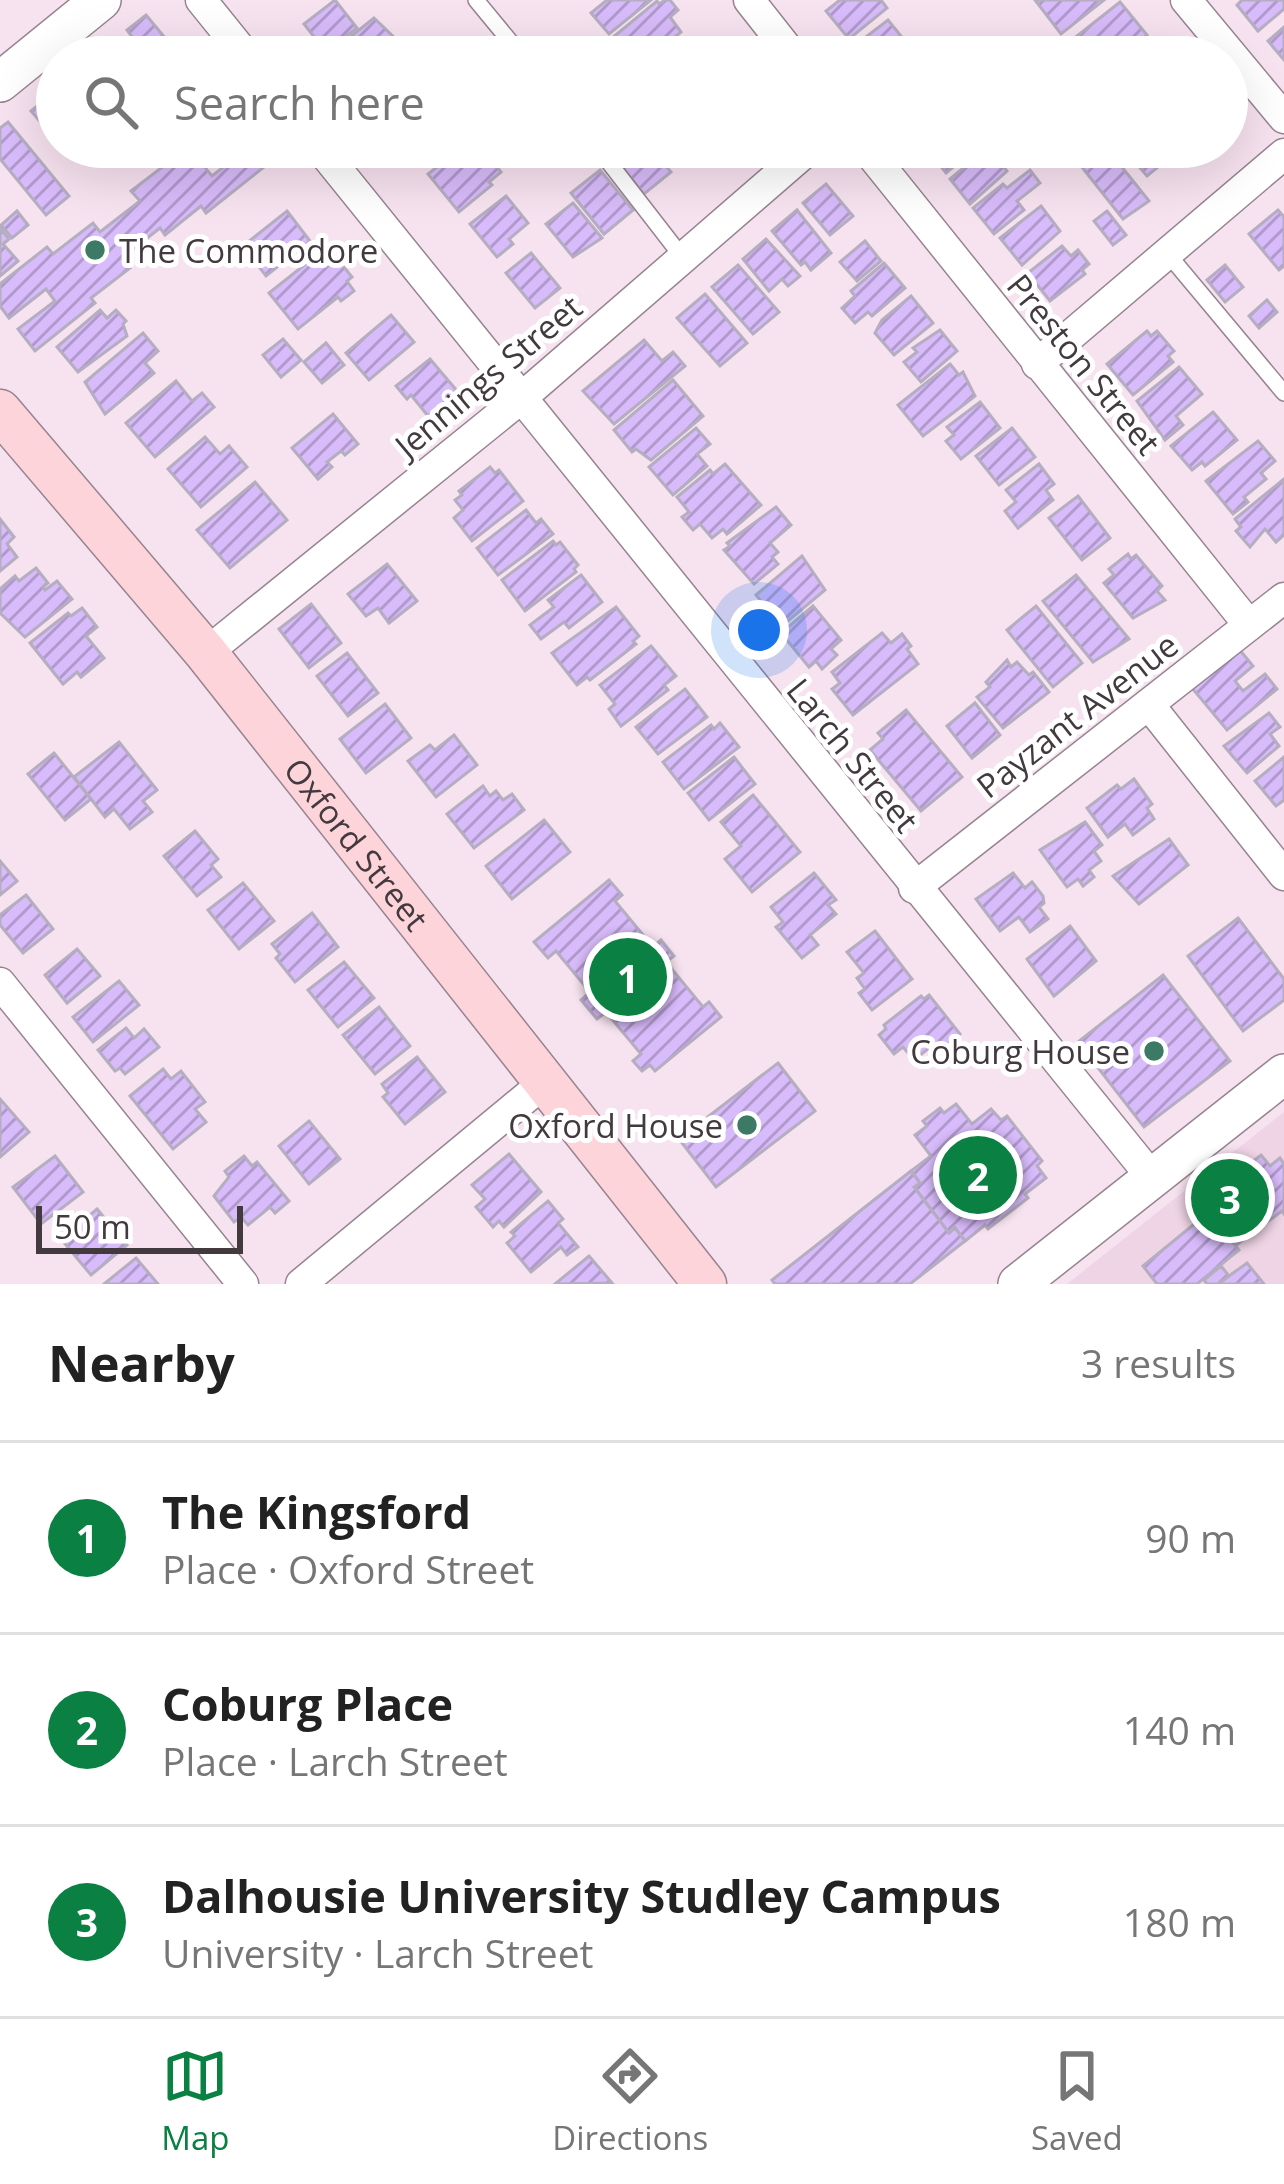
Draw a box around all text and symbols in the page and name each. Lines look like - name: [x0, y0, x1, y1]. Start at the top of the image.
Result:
- search box: [36, 36, 1248, 168]
- icon: search: [78, 69, 144, 135]
- text: Search here: [174, 72, 425, 133]
- place label: The Commodore: [119, 228, 378, 273]
- marker: The Commodore: [82, 237, 108, 263]
- street label: Preston Street: [997, 264, 1171, 464]
- street label: Jennings Street: [383, 285, 591, 469]
- your location: [729, 600, 789, 660]
- street label: Payzant Avenue: [967, 622, 1187, 808]
- street label: Larch Street: [777, 669, 929, 841]
- street label: Oxford Street: [275, 748, 439, 939]
- pin: 1: [589, 932, 667, 1022]
- place label: Coburg House: [910, 1029, 1130, 1074]
- marker: Coburg House: [1141, 1038, 1167, 1064]
- place label: Oxford House: [508, 1103, 723, 1148]
- marker: Oxford House: [734, 1112, 760, 1138]
- pin: 2: [939, 1130, 1017, 1220]
- pin: 3: [1191, 1153, 1269, 1243]
- scale bar: [36, 1200, 243, 1253]
- text: 50 m: [54, 1204, 131, 1249]
- text: Nearby: [48, 1327, 235, 1397]
- text: 3 results: [1081, 1336, 1236, 1389]
- text: The Kingsford: [162, 1481, 471, 1542]
- text: 1: [76, 1511, 98, 1564]
- text: 90 m: [1145, 1511, 1236, 1564]
- text: Place · Oxford Street: [162, 1542, 534, 1595]
- text: Coburg Place: [162, 1673, 453, 1734]
- text: 2: [76, 1703, 98, 1756]
- text: 140 m: [1123, 1703, 1236, 1756]
- text: Place · Larch Street: [162, 1734, 508, 1787]
- text: Dalhousie University Studley Campus: [162, 1865, 1001, 1926]
- text: 3: [76, 1895, 98, 1948]
- text: 180 m: [1123, 1895, 1236, 1948]
- text: University · Larch Street: [162, 1926, 594, 1979]
- tab: Map: [161, 2043, 230, 2160]
- tab: Directions: [552, 2043, 708, 2160]
- tab: Saved: [1031, 2043, 1123, 2160]

